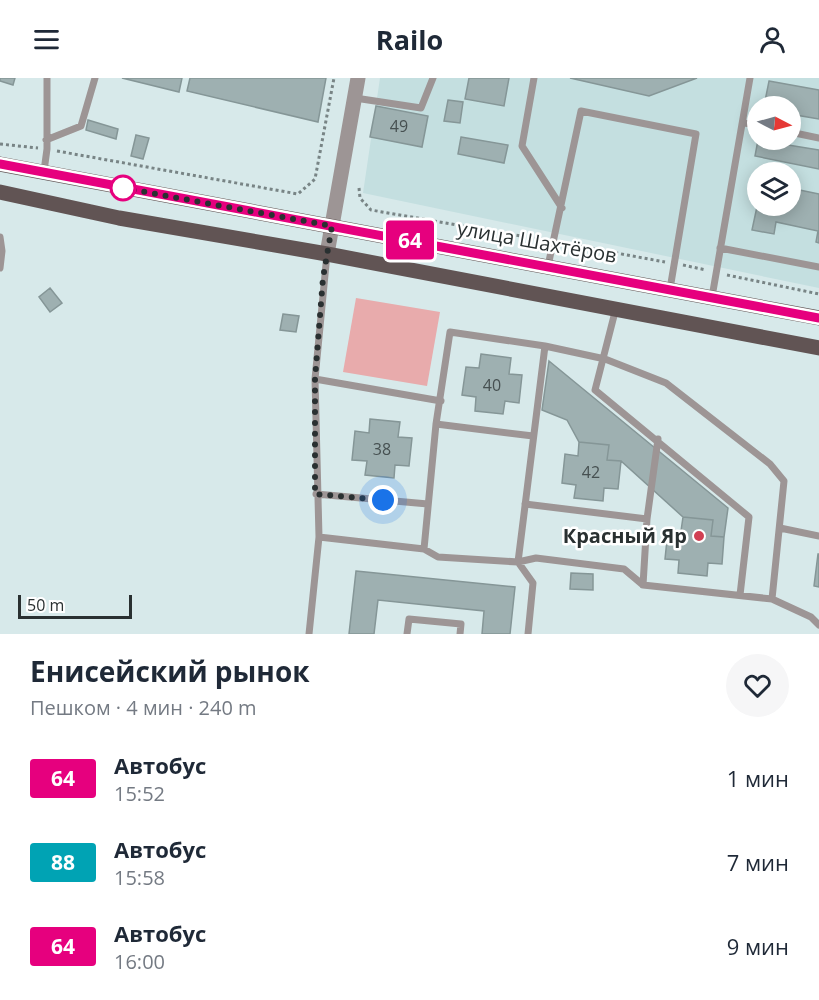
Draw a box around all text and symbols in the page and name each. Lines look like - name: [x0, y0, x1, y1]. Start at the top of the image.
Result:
- text: Railo: [376, 21, 443, 58]
- icon: menu: [30, 23, 63, 56]
- icon: person: [756, 23, 789, 56]
- north arrow: [747, 96, 801, 150]
- map controls: [747, 96, 801, 216]
- house number: 49: [390, 115, 408, 137]
- button: layers: [747, 162, 801, 216]
- unlabelled marker: [110, 175, 136, 201]
- street label: улица Шахтёров: [455, 214, 619, 269]
- line badge: 64: [383, 220, 437, 260]
- text: 64: [398, 226, 422, 254]
- house number: 40: [483, 374, 501, 396]
- house number: 38: [373, 438, 391, 460]
- house number: 42: [582, 461, 600, 483]
- your location: [368, 485, 398, 515]
- place label: Красный Яр: [563, 522, 687, 549]
- marker: Красный Яр: [692, 529, 706, 543]
- scale bar: [18, 592, 132, 620]
- text: 50 m: [27, 594, 64, 616]
- text: Енисейский рынок: [30, 652, 310, 690]
- button: heart: [726, 654, 789, 717]
- text: Пешком · 4 мин · 240 m: [30, 694, 257, 721]
- text: Автобус: [114, 750, 206, 780]
- text: 1 мин: [727, 763, 789, 793]
- text: 64: [51, 764, 75, 792]
- text: 15:52: [114, 780, 165, 807]
- text: Автобус: [114, 834, 206, 864]
- text: 7 мин: [727, 847, 789, 877]
- text: 88: [51, 848, 75, 876]
- text: 15:58: [114, 864, 165, 891]
- text: Автобус: [114, 918, 206, 948]
- text: 9 мин: [727, 931, 789, 961]
- text: 64: [51, 932, 75, 960]
- text: 16:00: [114, 948, 165, 975]

